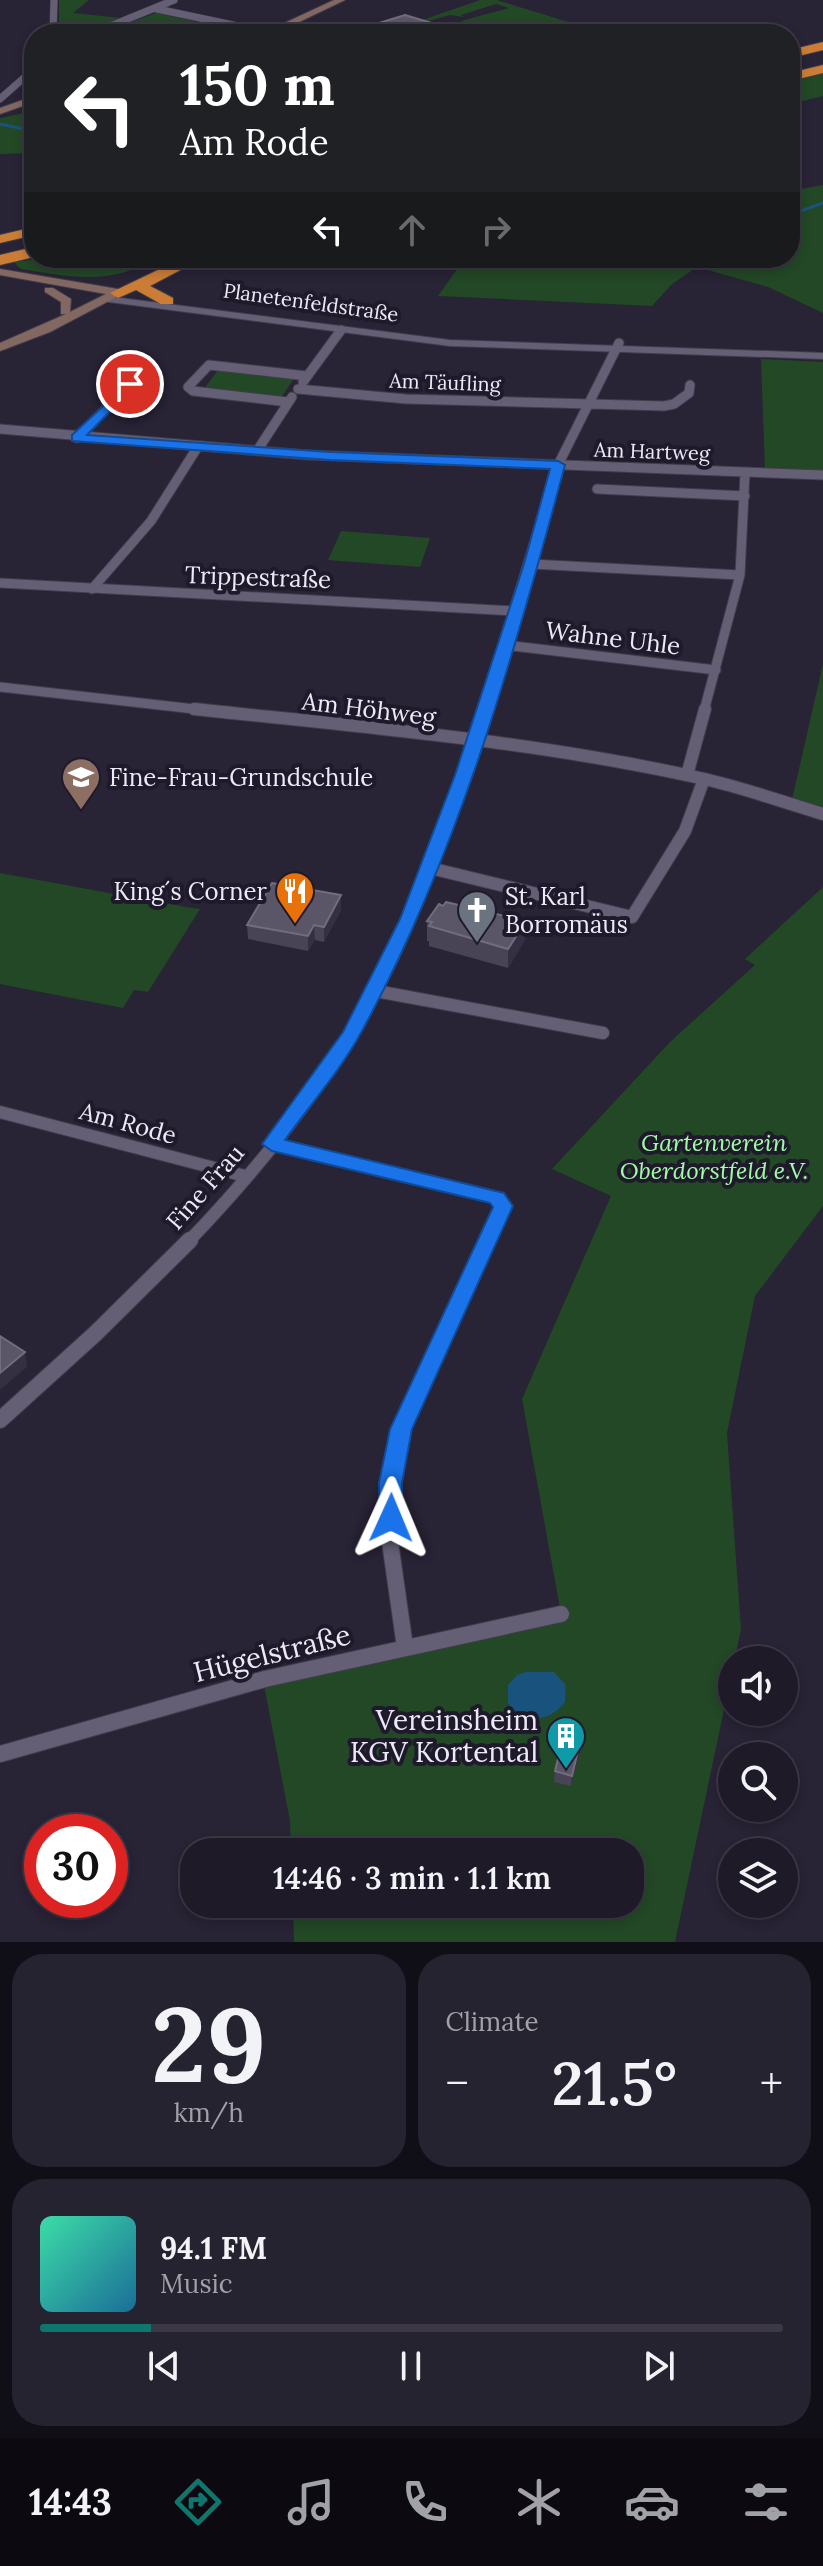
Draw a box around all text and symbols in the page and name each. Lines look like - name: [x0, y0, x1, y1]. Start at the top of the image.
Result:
- text: 150 m: [180, 49, 335, 120]
- icon: left: [48, 56, 152, 160]
- text: Am Rode: [180, 119, 329, 165]
- icon: left: [306, 208, 350, 252]
- icon: ahead: [390, 208, 434, 252]
- icon: right: [474, 208, 518, 252]
- street label: Planetenfeldstraße: [222, 277, 400, 327]
- pin: [96, 350, 164, 418]
- icon: arrive: [108, 362, 152, 406]
- street label: Am Täufling: [388, 368, 502, 396]
- street label: Am Hartweg: [593, 436, 711, 466]
- street label: Trippestraße: [184, 559, 332, 595]
- street label: Wahne Uhle: [544, 614, 682, 662]
- street label: Am Höhweg: [299, 685, 438, 733]
- school or university icon: Fine-Frau-Grundschule: [60, 756, 102, 811]
- place label: Fine-Frau-Grundschule: [109, 762, 373, 793]
- restaurant icon: King´s Corner: [274, 870, 316, 925]
- place label: King´s Corner: [113, 876, 268, 907]
- place label: St. Karl Borromäus: [505, 881, 628, 940]
- church icon: St. Karl Borromäus: [456, 889, 498, 944]
- street label: Am Rode: [75, 1095, 180, 1151]
- park label: Gartenverein Oberdorstfeld e.V.: [620, 1127, 808, 1186]
- street label: Fine Frau: [159, 1138, 251, 1236]
- position arrow: [349, 1476, 433, 1560]
- street label: Hügelstraße: [190, 1616, 354, 1690]
- map controls: [718, 1646, 798, 1918]
- button: sound: [718, 1646, 798, 1726]
- place label: Vereinsheim KGV Kortental: [350, 1702, 538, 1770]
- building icon: Vereinsheim KGV Kortental: [545, 1715, 587, 1770]
- button: search: [718, 1742, 798, 1822]
- speed limit sign: 30: [24, 1814, 128, 1918]
- button: layers: [718, 1838, 798, 1918]
- text: 14:46 · 3 min · 1.1 km: [273, 1859, 551, 1897]
- text: 29: [151, 1977, 266, 2110]
- text: Climate: [446, 2005, 539, 2038]
- text: 21.5°: [551, 2045, 677, 2121]
- text: −: [446, 2055, 469, 2111]
- text: +: [760, 2055, 783, 2111]
- text: km/h: [174, 2096, 244, 2129]
- text: 94.1 FM: [160, 2229, 267, 2267]
- text: Music: [160, 2267, 233, 2300]
- icon: previous: [142, 2344, 186, 2388]
- icon: pause: [389, 2344, 433, 2388]
- icon: next: [637, 2344, 681, 2388]
- icon: directions: [170, 2474, 226, 2530]
- icon: music: [283, 2474, 339, 2530]
- icon: phone: [397, 2474, 453, 2530]
- icon: climate: [511, 2474, 567, 2530]
- icon: car: [624, 2474, 680, 2530]
- icon: filters: [738, 2474, 794, 2530]
- text: 14:43: [29, 2479, 112, 2525]

